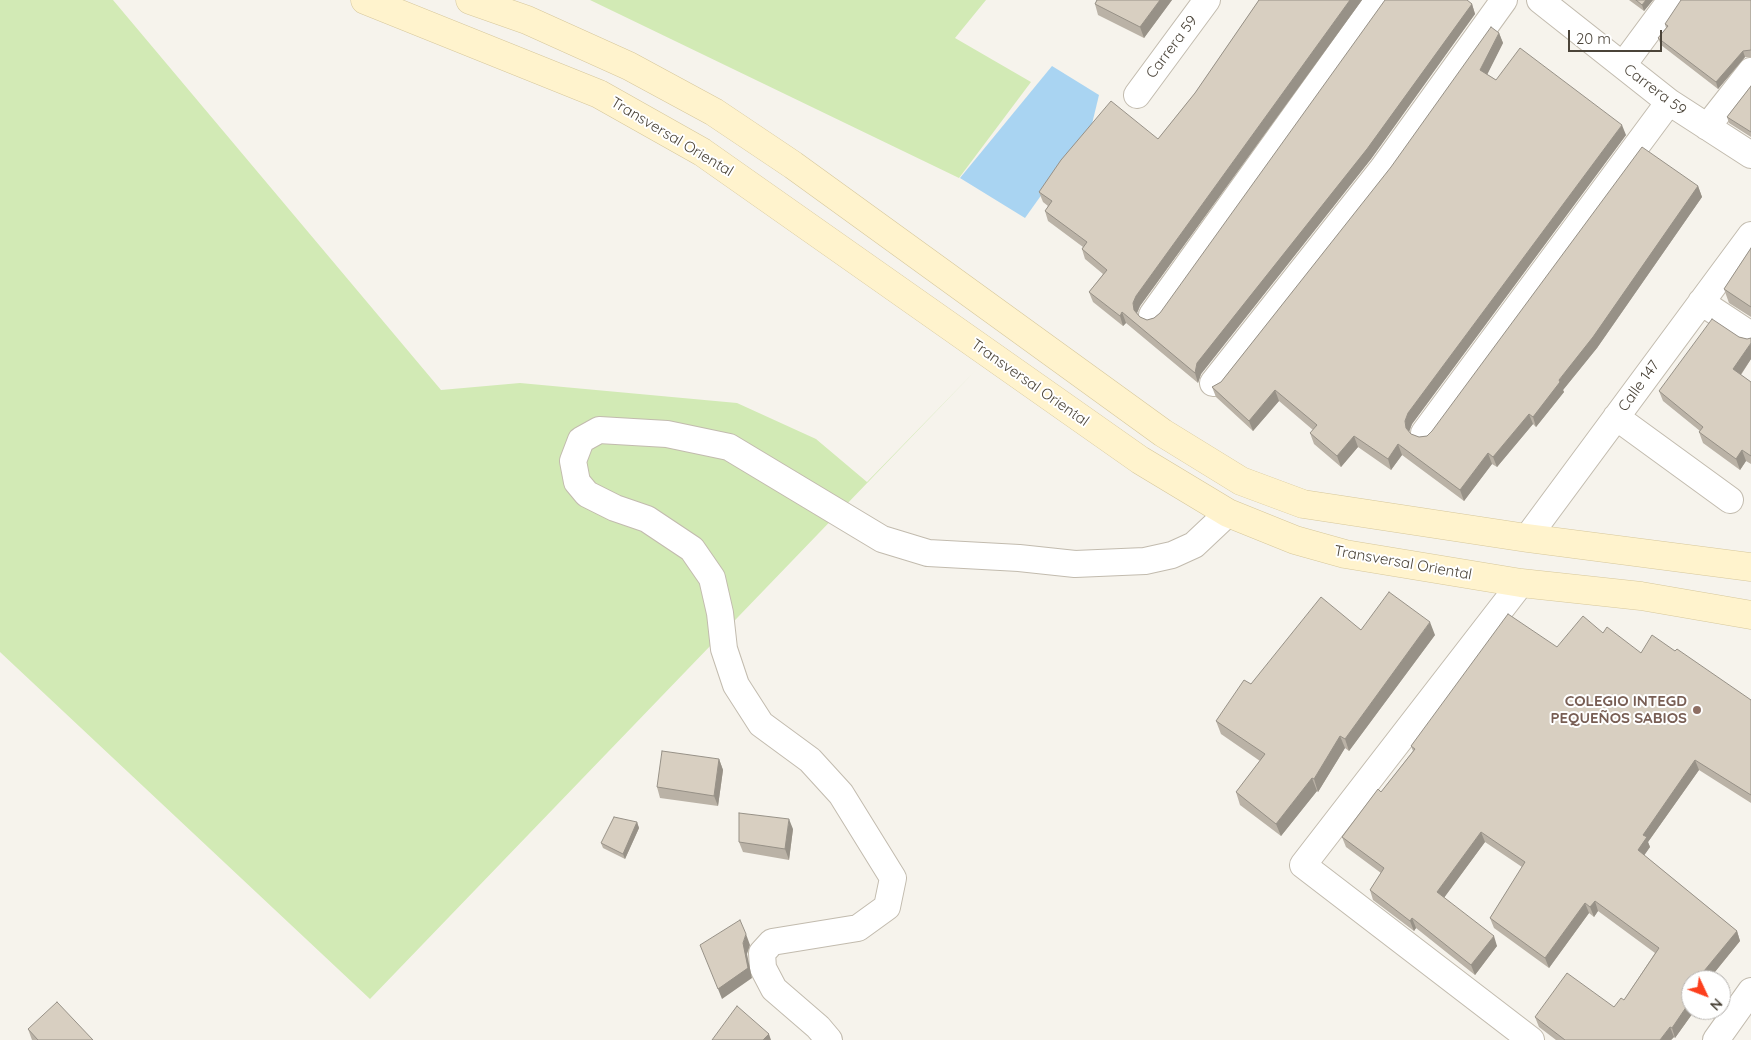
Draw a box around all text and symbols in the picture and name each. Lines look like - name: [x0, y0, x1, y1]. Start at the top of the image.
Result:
- street label: Carrera 59: [1143, 12, 1201, 82]
- scale bar: [1571, 20, 1665, 52]
- text: 20 m: [1576, 29, 1611, 48]
- street label: Carrera 59: [1620, 61, 1690, 119]
- street label: Transversal Oriental: [607, 93, 737, 181]
- street label: Transversal Oriental: [968, 336, 1092, 430]
- street label: Calle 147: [1614, 357, 1664, 415]
- street label: Transversal Oriental: [1333, 542, 1473, 584]
- place label: COLEGIO INTEGD PEQUEÑOS SABIOS: [1551, 692, 1687, 727]
- marker: COLEGIO INTEGD PEQUEÑOS SABIOS: [1691, 704, 1703, 716]
- north arrow: [1681, 970, 1731, 1020]
- text: N: [1706, 995, 1726, 1014]

